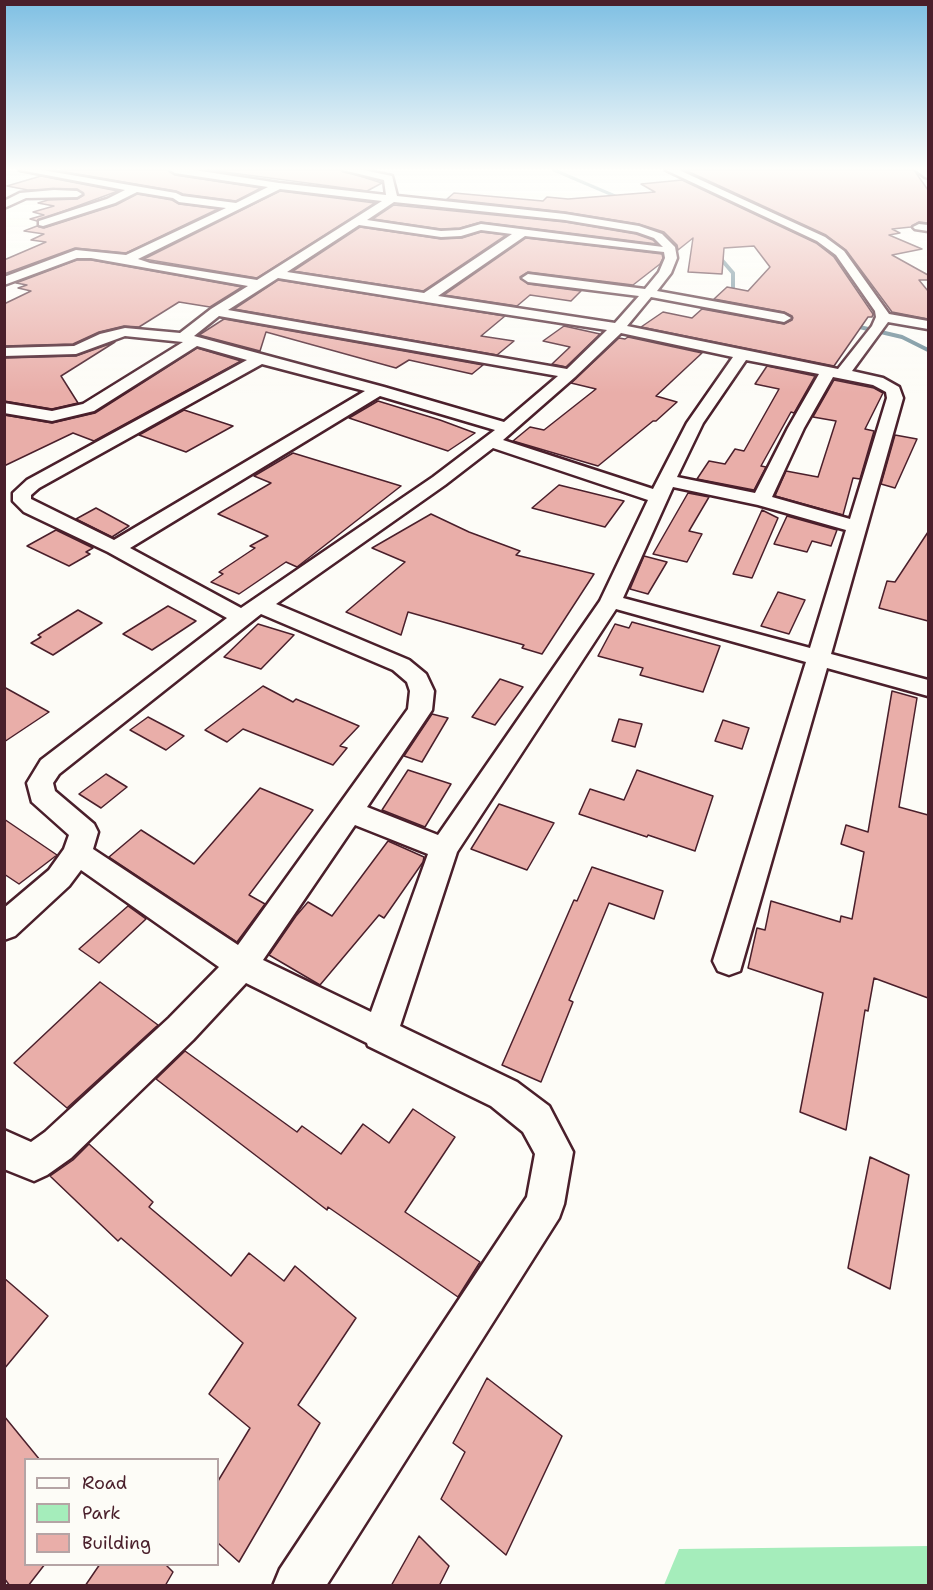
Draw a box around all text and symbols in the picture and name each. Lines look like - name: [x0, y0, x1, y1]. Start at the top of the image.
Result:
- legend: [24, 1458, 219, 1566]
- text: Road: [82, 1471, 127, 1495]
- text: Park: [82, 1501, 121, 1525]
- text: Building: [82, 1531, 151, 1555]

